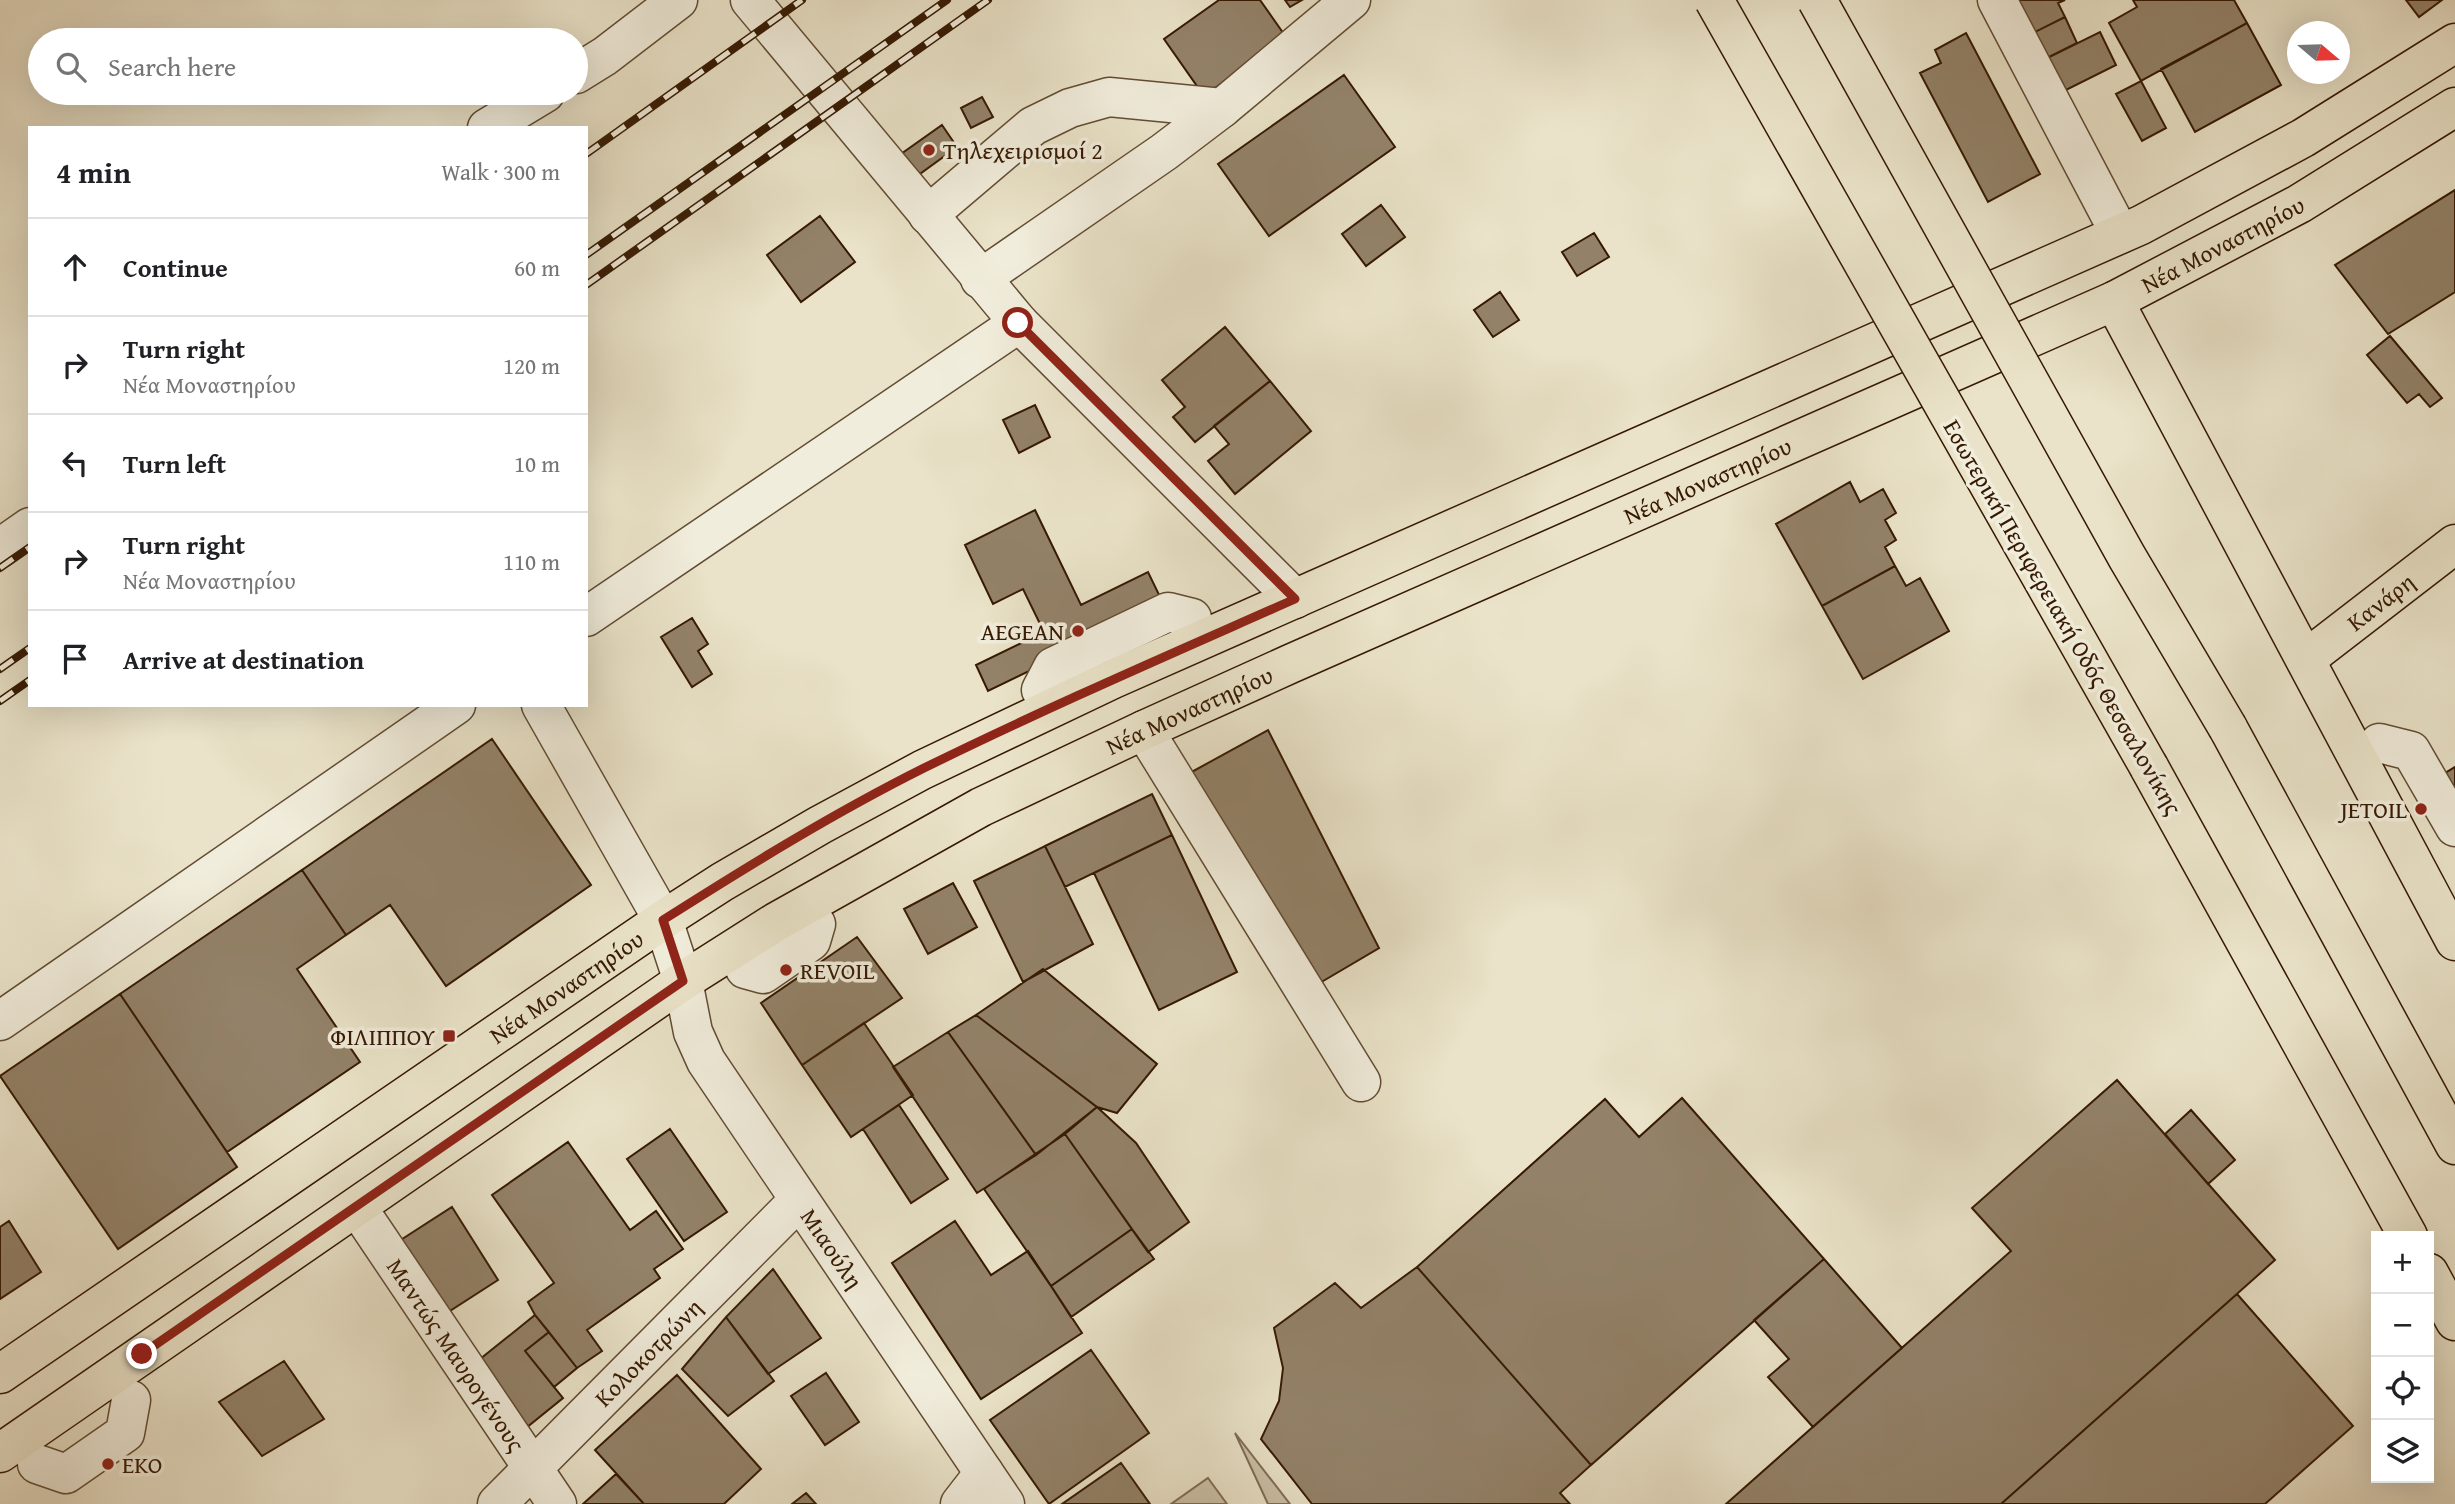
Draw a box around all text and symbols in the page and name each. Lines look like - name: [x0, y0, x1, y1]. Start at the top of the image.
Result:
- north arrow: [2287, 21, 2350, 84]
- search box: [28, 28, 588, 105]
- text: Search here: [108, 47, 236, 86]
- icon: search: [52, 48, 90, 86]
- place label: Τηλεχειρισμοί 2: [943, 133, 1103, 168]
- marker: Τηλεχειρισμοί 2: [921, 142, 937, 158]
- text: 4 min: [56, 150, 131, 194]
- text: Walk · 300 m: [441, 155, 560, 188]
- street label: Νέα Μοναστηρίου: [2135, 187, 2311, 301]
- icon: ahead: [56, 248, 94, 286]
- text: Continue: [123, 248, 228, 287]
- text: 60 m: [514, 251, 560, 284]
- route start: [1002, 307, 1033, 338]
- text: Turn right: [123, 329, 245, 368]
- icon: right: [56, 346, 94, 384]
- text: 120 m: [503, 349, 560, 382]
- text: Νέα Μοναστηρίου: [123, 368, 296, 401]
- street label: Εσωτερική Περιφερειακή Οδός Θεσσαλονίκης: [1935, 413, 2191, 821]
- street label: Νέα Μοναστηρίου: [1618, 428, 1797, 532]
- icon: left: [56, 444, 94, 482]
- text: Turn left: [123, 444, 226, 483]
- text: 10 m: [514, 447, 560, 480]
- text: Turn right: [123, 525, 245, 564]
- icon: right: [56, 542, 94, 580]
- text: 110 m: [503, 545, 560, 578]
- text: Νέα Μοναστηρίου: [123, 564, 296, 597]
- street label: Κανάρη: [2339, 564, 2422, 639]
- place label: AEGEAN: [981, 614, 1064, 649]
- marker: AEGEAN: [1070, 623, 1086, 639]
- icon: arrive: [56, 640, 94, 678]
- text: Arrive at destination: [123, 640, 364, 679]
- street label: Νέα Μοναστηρίου: [1100, 657, 1278, 763]
- place label: JETOIL: [2337, 792, 2407, 827]
- marker: JETOIL: [2413, 801, 2429, 817]
- street label: Νέα Μοναστηρίου: [482, 921, 650, 1052]
- place label: REVOIL: [800, 953, 875, 988]
- marker: REVOIL: [778, 962, 794, 978]
- place label: ΦΙΛΙΠΠΟΥ: [330, 1019, 436, 1054]
- marker: ΦΙΛΙΠΠΟΥ: [441, 1028, 457, 1044]
- street label: Μιαούλη: [793, 1201, 872, 1296]
- map controls: [2371, 1231, 2434, 1483]
- button: +: [2371, 1231, 2434, 1294]
- street label: Μαντώς Μαυρογένους: [379, 1251, 534, 1458]
- street label: Κολοκοτρώνη: [586, 1290, 710, 1414]
- button: −: [2371, 1294, 2434, 1357]
- route end: [126, 1338, 157, 1369]
- button: locate: [2371, 1357, 2434, 1420]
- button: layers: [2371, 1420, 2434, 1483]
- place label: EKO: [122, 1447, 162, 1482]
- marker: EKO: [100, 1456, 116, 1472]

